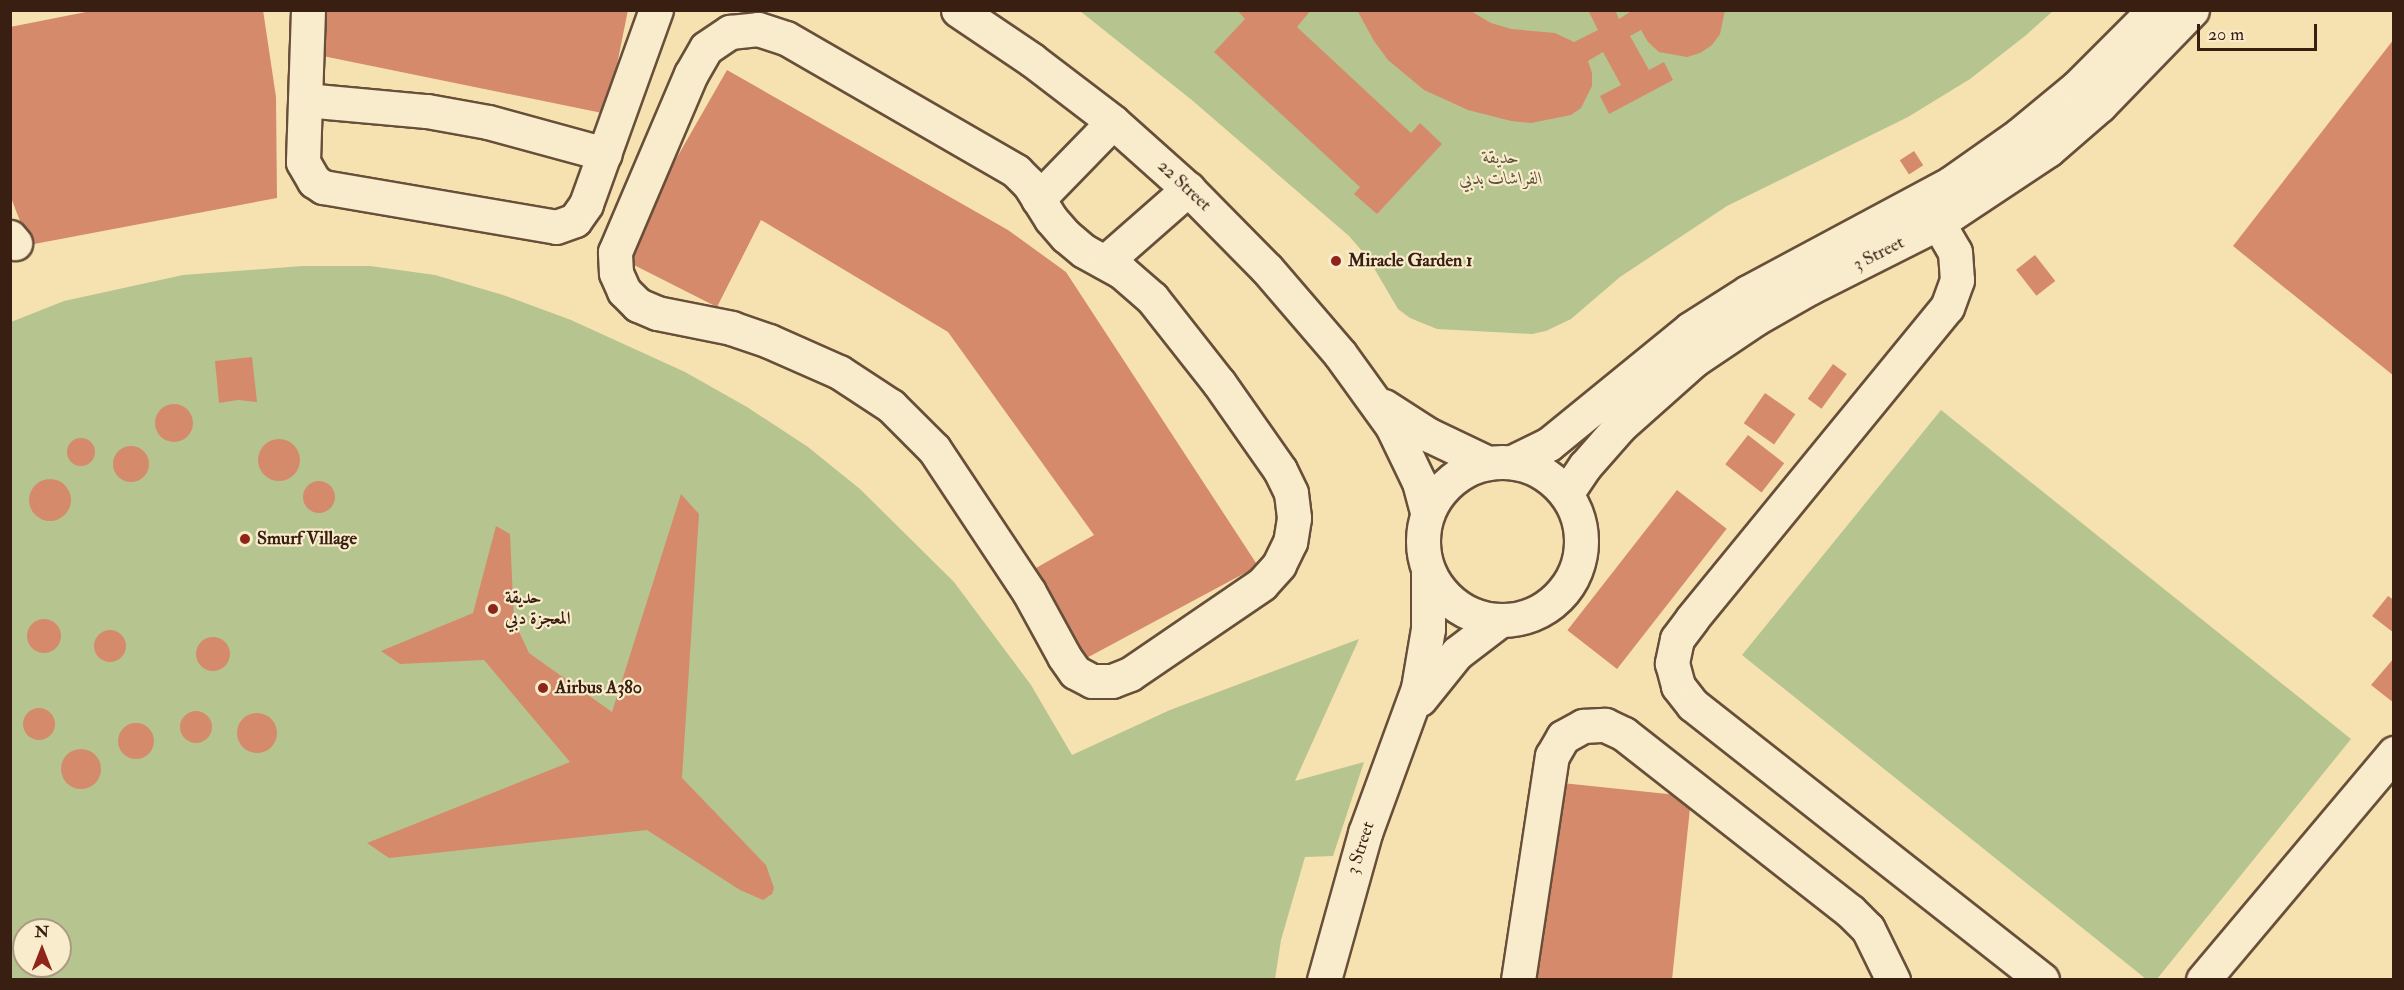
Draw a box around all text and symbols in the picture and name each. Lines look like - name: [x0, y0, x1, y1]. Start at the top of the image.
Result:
- scale bar: [2200, 12, 2320, 50]
- text: 20 m: [2208, 23, 2244, 46]
- park label: حديقة الفراشات بدبي: [1459, 148, 1543, 190]
- street label: 22 Street: [1153, 156, 1215, 216]
- street label: 3 Street: [1850, 232, 1908, 276]
- place label: Miracle Garden 1: [1348, 250, 1472, 272]
- marker: Miracle Garden 1: [1329, 254, 1343, 268]
- place label: Smurf Village: [257, 528, 357, 550]
- marker: Smurf Village: [238, 532, 252, 546]
- place label: حديقة المعجزة دبي: [505, 588, 571, 630]
- marker: حديقة المعجزة دبي: [486, 602, 500, 616]
- place label: Airbus A380: [555, 677, 642, 699]
- marker: Airbus A380: [536, 681, 550, 695]
- street label: 3 Street: [1342, 819, 1380, 877]
- north arrow: [12, 918, 72, 978]
- text: N: [35, 922, 49, 942]

